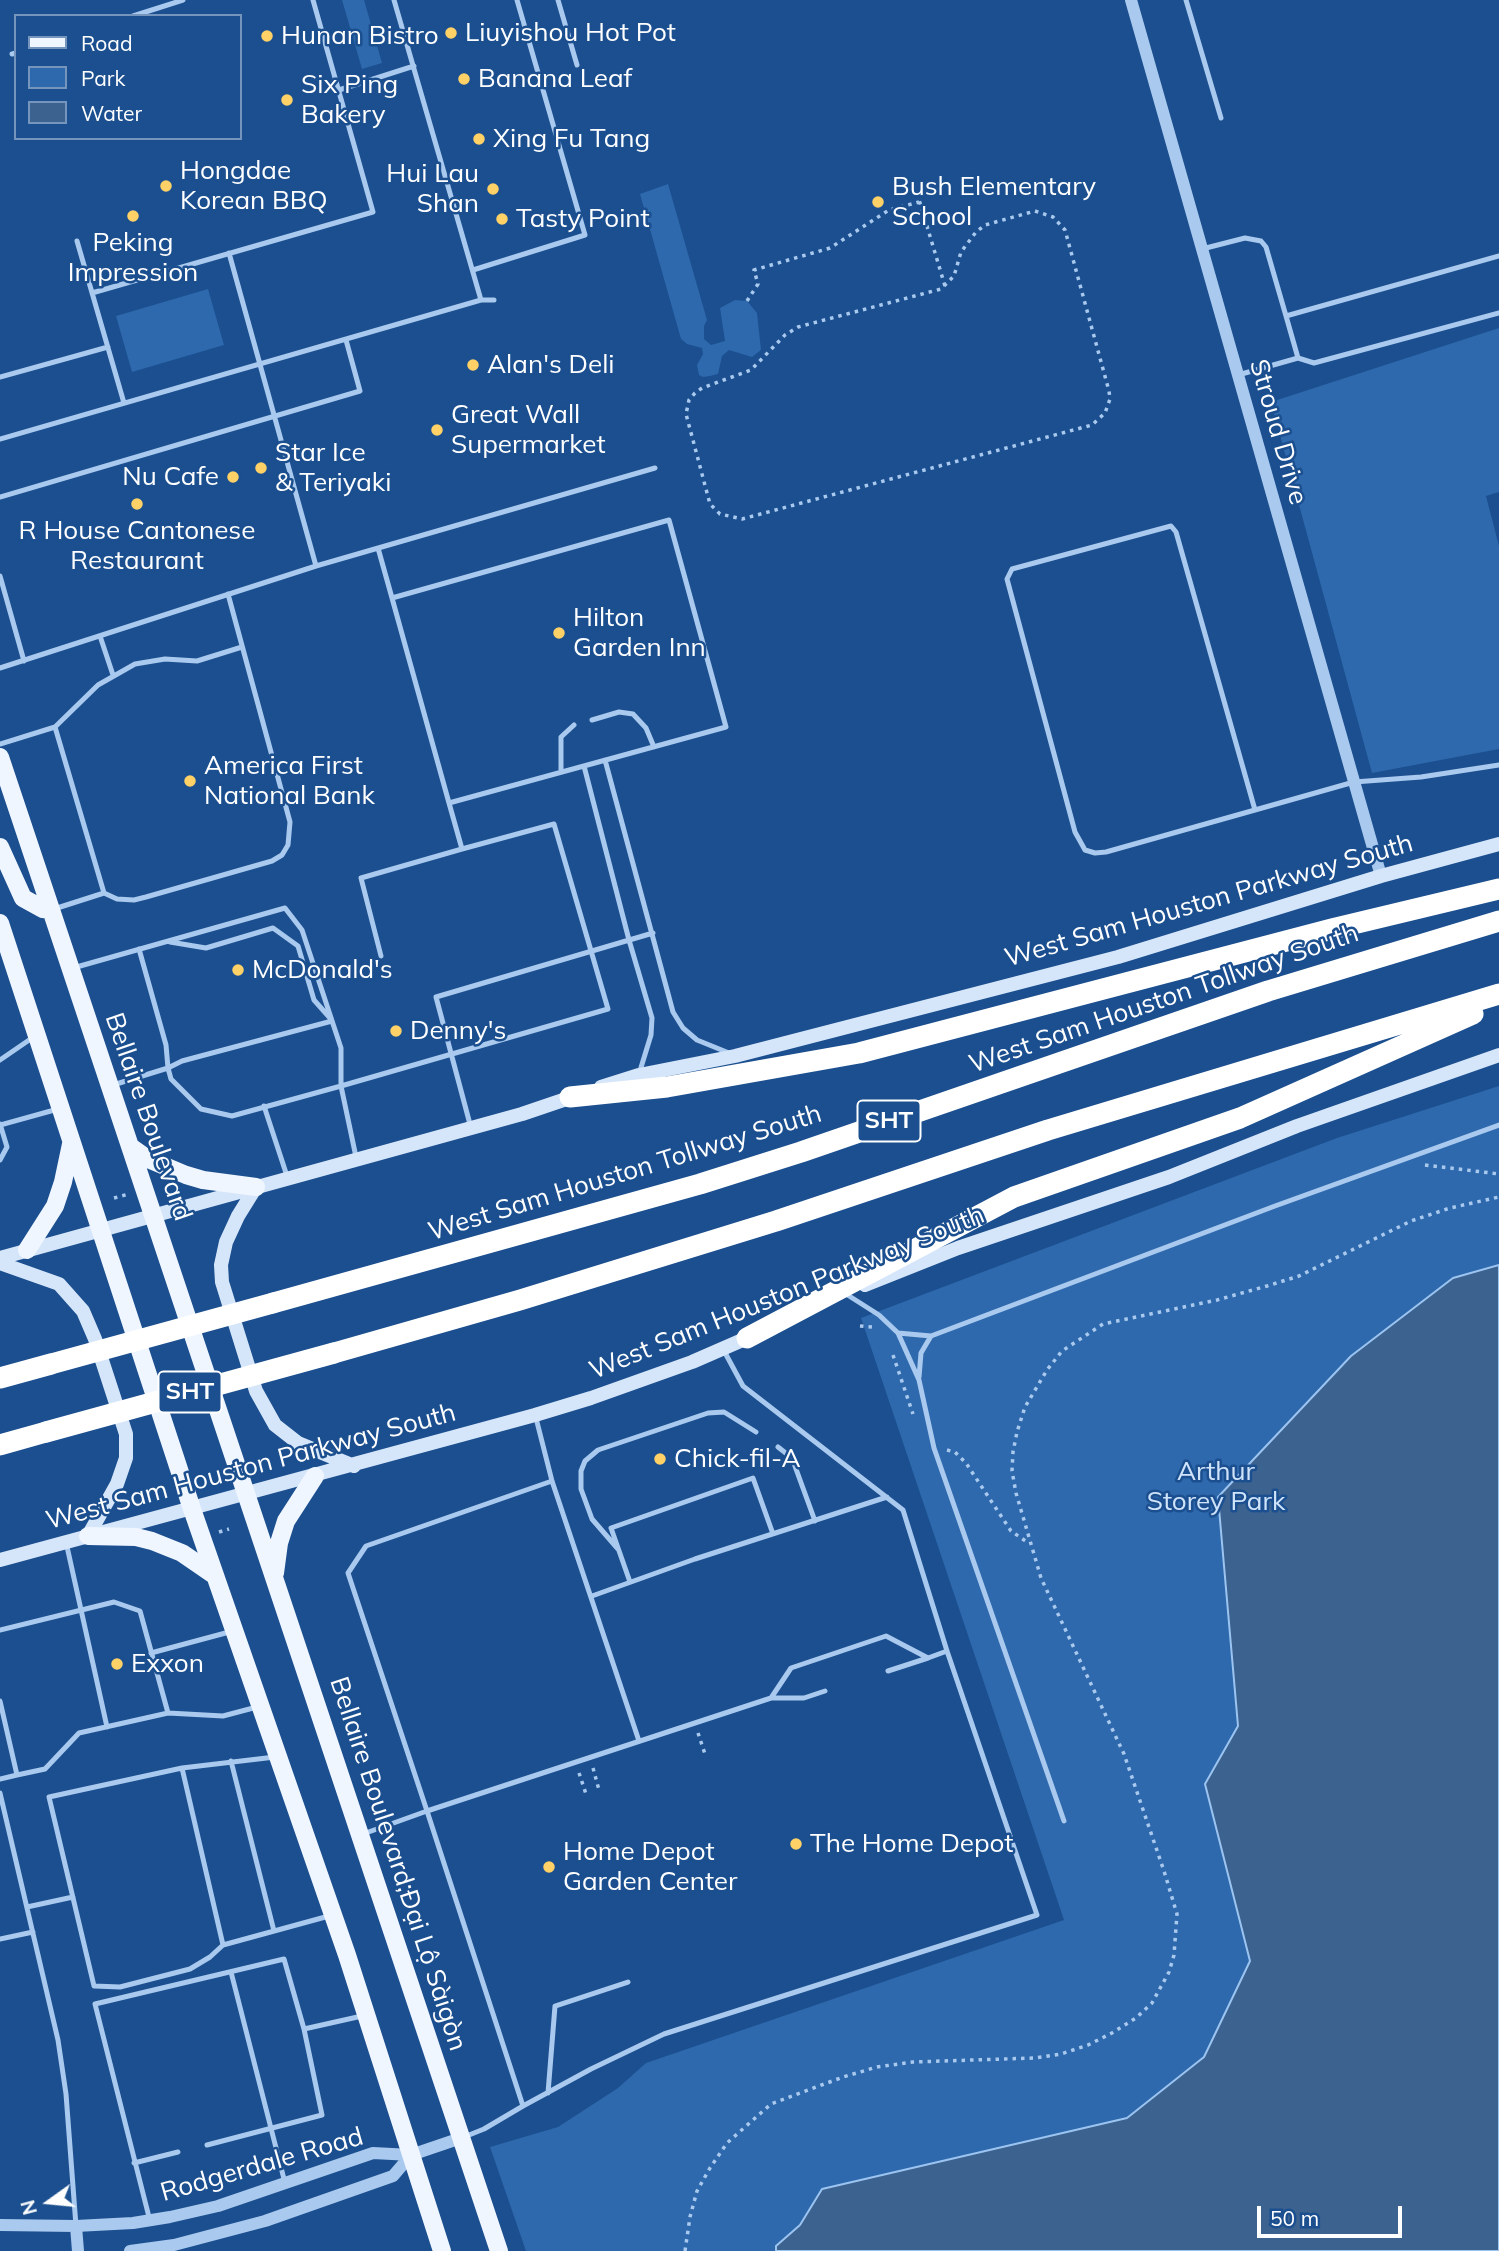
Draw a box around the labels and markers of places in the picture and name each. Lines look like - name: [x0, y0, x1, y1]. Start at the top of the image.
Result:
- place label: Liuyishou Hot Pot: [465, 17, 676, 49]
- place label: Hunan Bistro: [281, 20, 439, 52]
- marker: Liuyishou Hot Pot: [443, 25, 459, 41]
- marker: Hunan Bistro: [259, 28, 275, 44]
- place label: Banana Leaf: [478, 63, 632, 95]
- place label: Six Ping Bakery: [301, 69, 398, 130]
- marker: Banana Leaf: [456, 71, 472, 87]
- marker: Six Ping Bakery: [279, 92, 295, 108]
- place label: Xing Fu Tang: [493, 123, 650, 155]
- marker: Xing Fu Tang: [471, 131, 487, 147]
- place label: Hongdae Korean BBQ: [180, 155, 328, 216]
- place label: Hui Lau Shan: [386, 158, 479, 220]
- place label: Bush Elementary School: [892, 171, 1096, 232]
- marker: Hongdae Korean BBQ: [158, 178, 174, 194]
- marker: Hui Lau Shan: [485, 181, 501, 197]
- marker: Bush Elementary School: [870, 194, 886, 210]
- place label: Tasty Point: [516, 203, 650, 235]
- marker: Peking Impression: [125, 208, 141, 224]
- marker: Tasty Point: [494, 211, 510, 227]
- place label: Peking Impression: [68, 227, 198, 288]
- place label: Alan's Deli: [487, 349, 615, 381]
- marker: Alan's Deli: [465, 357, 481, 373]
- place label: Great Wall Supermarket: [451, 399, 606, 460]
- marker: Great Wall Supermarket: [429, 422, 445, 438]
- place label: Star Ice & Teriyaki: [275, 437, 391, 498]
- marker: Star Ice & Teriyaki: [253, 460, 269, 476]
- place label: Nu Cafe: [122, 461, 219, 493]
- marker: Nu Cafe: [225, 469, 241, 485]
- marker: R House Cantonese Restaurant: [129, 496, 145, 512]
- place label: R House Cantonese Restaurant: [19, 515, 255, 576]
- place label: Hilton Garden Inn: [573, 602, 706, 664]
- marker: Hilton Garden Inn: [551, 625, 567, 641]
- place label: America First National Bank: [204, 750, 375, 812]
- marker: America First National Bank: [182, 773, 198, 789]
- place label: McDonald's: [252, 954, 393, 986]
- marker: McDonald's: [230, 962, 246, 978]
- place label: Denny's: [410, 1015, 506, 1047]
- marker: Denny's: [388, 1023, 404, 1039]
- place label: Chick-fil-A: [674, 1443, 801, 1475]
- marker: Chick-fil-A: [652, 1451, 668, 1467]
- place label: Exxon: [131, 1648, 204, 1680]
- marker: Exxon: [109, 1656, 125, 1672]
- place label: The Home Depot: [810, 1828, 1013, 1860]
- place label: Home Depot Garden Center: [563, 1836, 737, 1898]
- marker: The Home Depot: [788, 1836, 804, 1852]
- marker: Home Depot Garden Center: [541, 1859, 557, 1875]

